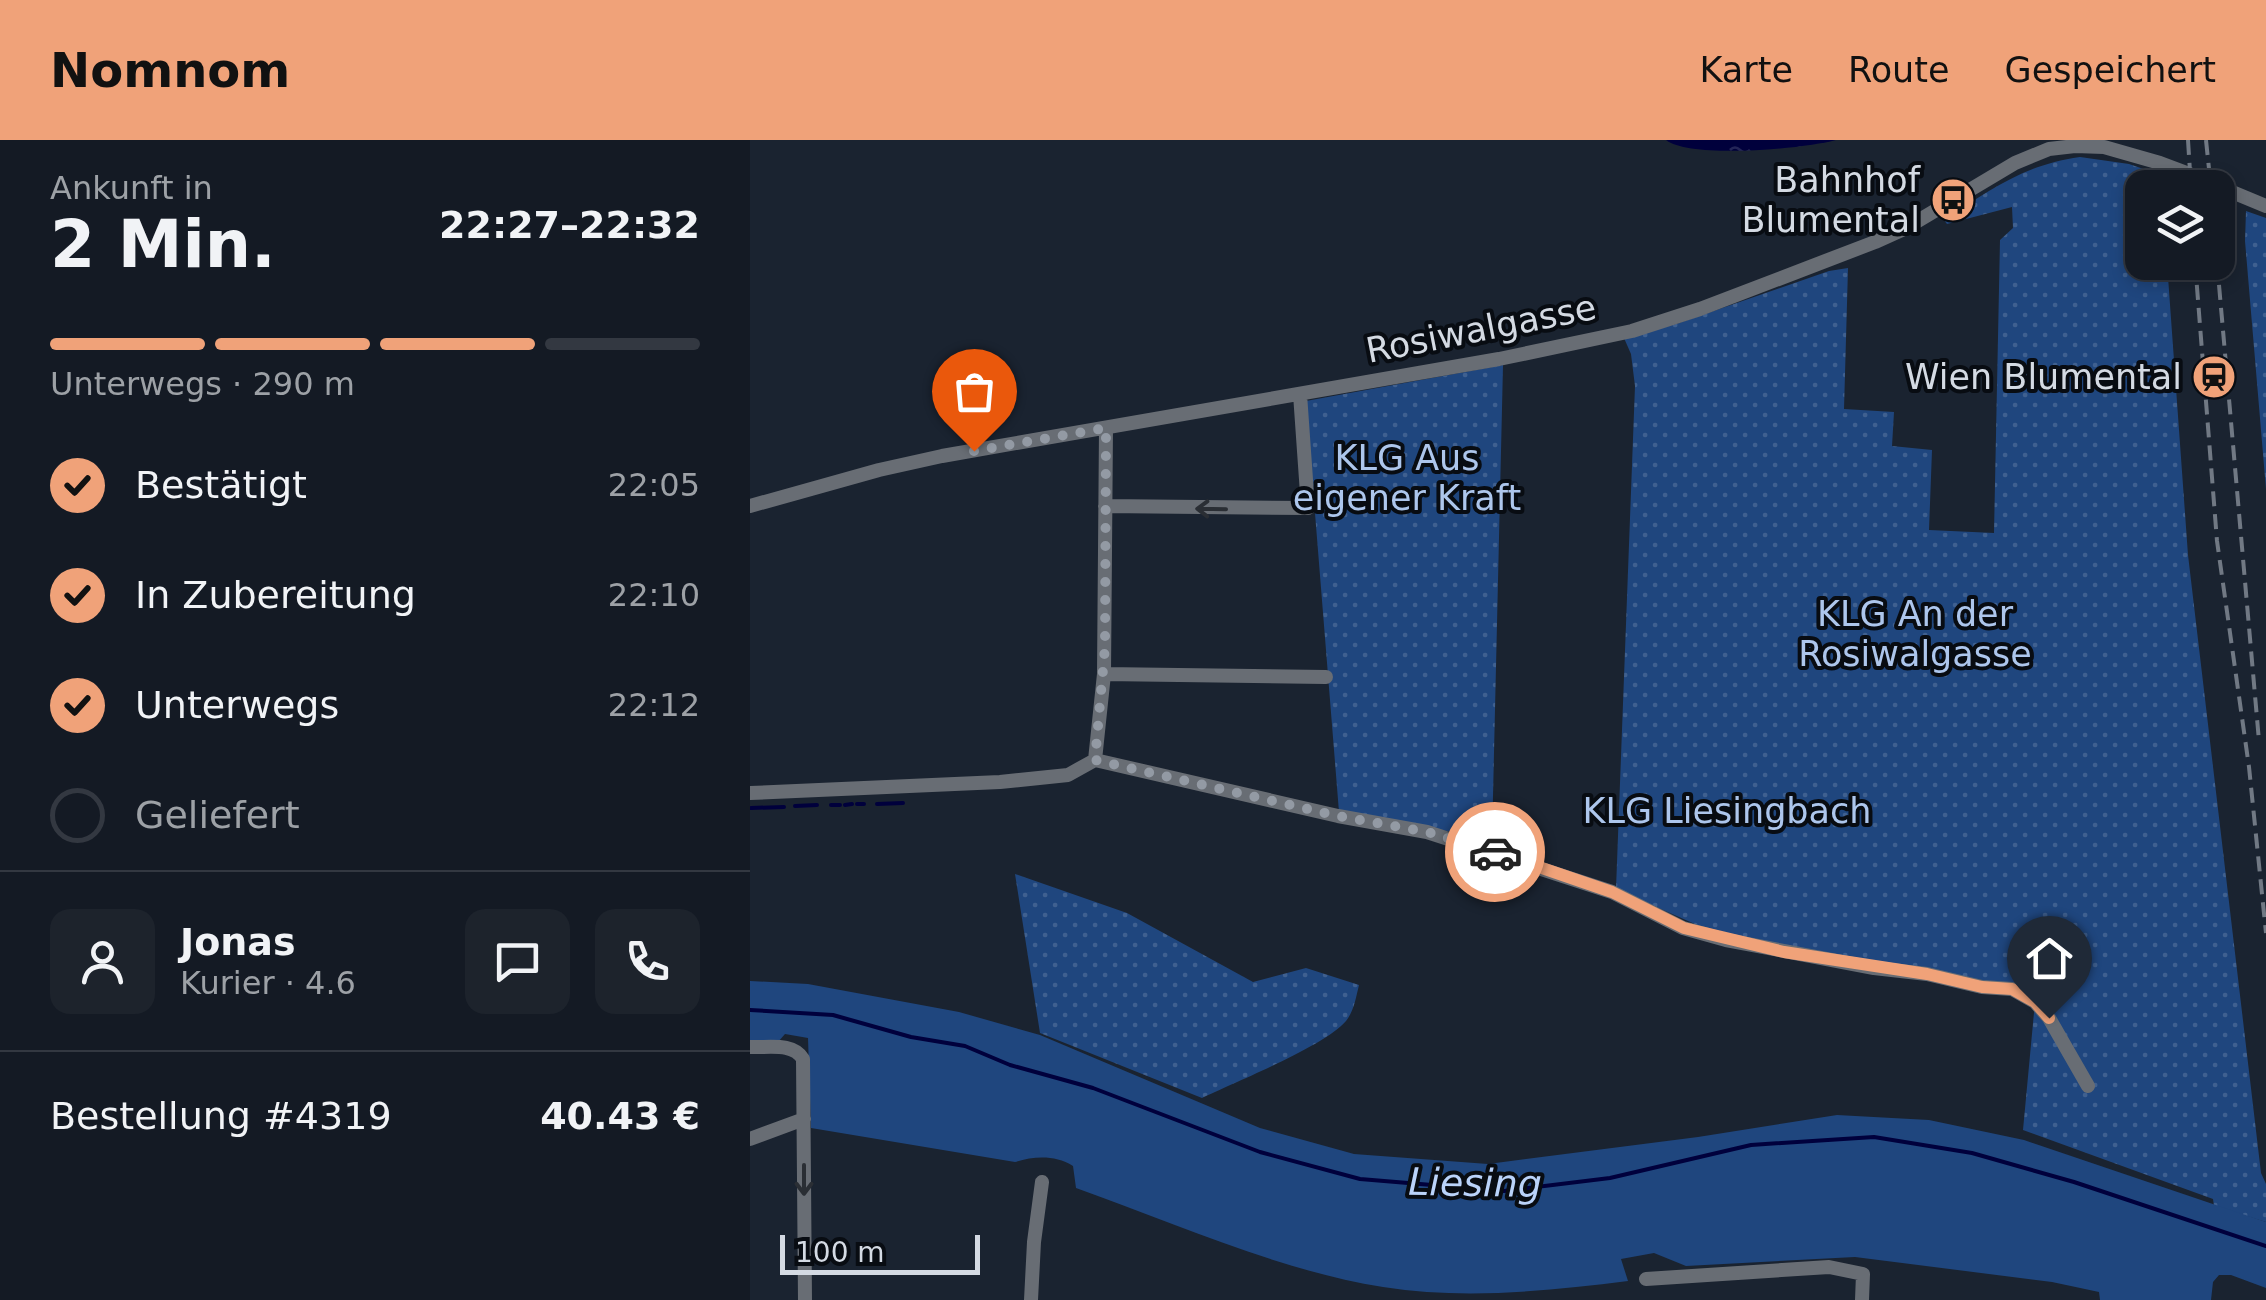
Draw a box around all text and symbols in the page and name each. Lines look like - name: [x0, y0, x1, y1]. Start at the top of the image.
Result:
- text: Nomnom: [50, 42, 290, 98]
- text: Karte: [1700, 50, 1793, 90]
- text: Route: [1848, 50, 1950, 90]
- text: Gespeichert: [2005, 50, 2216, 90]
- place label: Bahnhof Blumental: [1741, 160, 1921, 240]
- text: Ankunft in: [50, 169, 213, 207]
- map controls: [2125, 170, 2235, 280]
- button: layers: [2125, 170, 2235, 280]
- bus stop icon: Bahnhof Blumental: [1930, 177, 1976, 223]
- text: 22:27–22:32: [439, 203, 700, 247]
- text: 2 Min.: [50, 207, 276, 282]
- street label: Rosiwalgasse: [1363, 287, 1599, 371]
- pin: [932, 349, 1017, 452]
- station icon: Wien Blumental: [2191, 354, 2237, 400]
- place label: Wien Blumental: [1905, 357, 2182, 397]
- icon: bag: [947, 364, 1002, 419]
- text: Unterwegs · 290 m: [50, 365, 355, 403]
- park label: KLG Aus eigener Kraft: [1293, 438, 1521, 518]
- icon: check: [50, 458, 105, 513]
- text: Bestätigt: [135, 463, 307, 507]
- text: 22:05: [608, 466, 700, 504]
- one-way arrow: [1195, 499, 1227, 518]
- icon: check: [50, 568, 105, 623]
- text: In Zubereitung: [135, 573, 416, 617]
- text: 22:10: [608, 576, 700, 614]
- park label: KLG An der Rosiwalgasse: [1798, 594, 2032, 674]
- icon: check: [50, 678, 105, 733]
- text: Unterwegs: [135, 683, 339, 727]
- text: 22:12: [608, 686, 700, 724]
- park label: KLG Liesingbach: [1583, 791, 1871, 831]
- text: Geliefert: [135, 793, 300, 837]
- courier: [1445, 802, 1545, 902]
- icon: car: [1468, 825, 1523, 880]
- button: person: [50, 909, 155, 1014]
- button: chat: [465, 909, 570, 1014]
- button: phone: [595, 909, 700, 1014]
- pin: [2007, 916, 2092, 1019]
- text: Jonas: [180, 920, 296, 964]
- icon: home: [2022, 931, 2077, 986]
- text: Kurier · 4.6: [180, 964, 356, 1002]
- text: Bestellung #4319: [50, 1094, 392, 1138]
- text: 40.43 €: [540, 1094, 700, 1138]
- water label: Liesing: [1408, 1160, 1542, 1206]
- one-way arrow: [794, 1164, 814, 1196]
- scale bar: [780, 1230, 980, 1274]
- text: 100 m: [795, 1236, 885, 1269]

